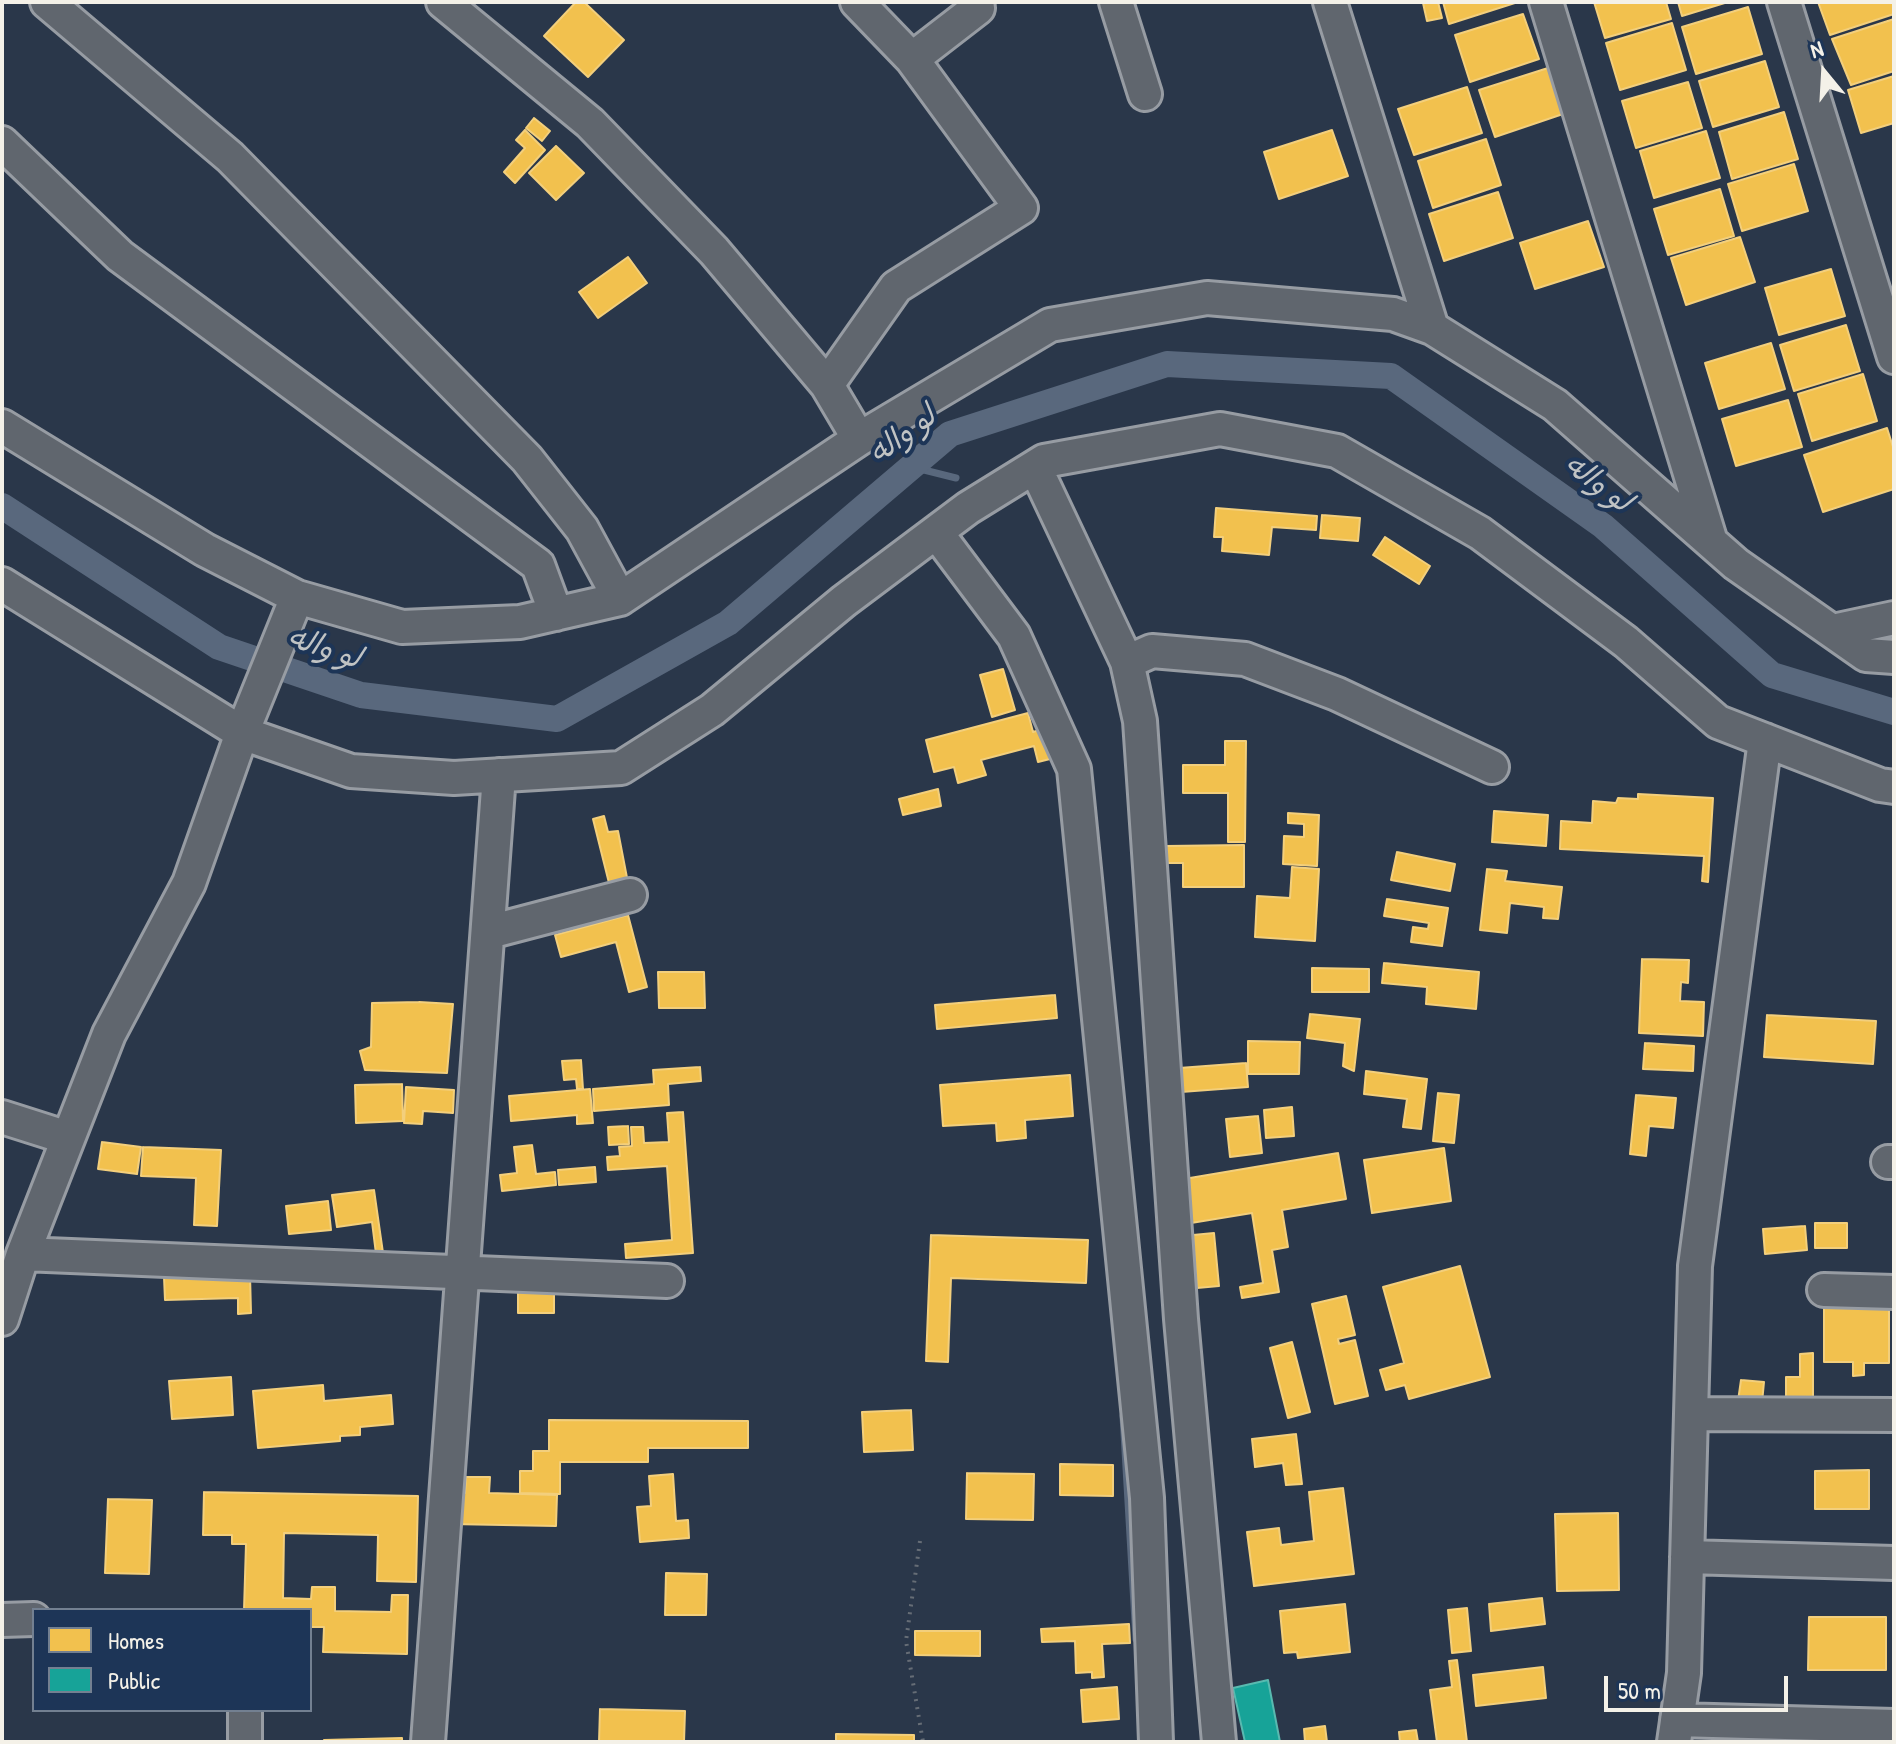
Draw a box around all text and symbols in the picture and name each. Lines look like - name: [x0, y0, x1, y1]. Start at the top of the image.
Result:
- north arrow: [1784, 32, 1864, 112]
- text: N: [1806, 33, 1827, 65]
- water label: لو واله: [862, 399, 944, 473]
- water label: لو واله: [1556, 447, 1638, 521]
- water label: لو واله: [283, 620, 365, 678]
- legend: [32, 1608, 312, 1712]
- text: Homes: [108, 1624, 164, 1656]
- scale bar: [1608, 1660, 1792, 1710]
- text: Public: [108, 1664, 160, 1696]
- text: 50 m: [1618, 1674, 1661, 1706]

